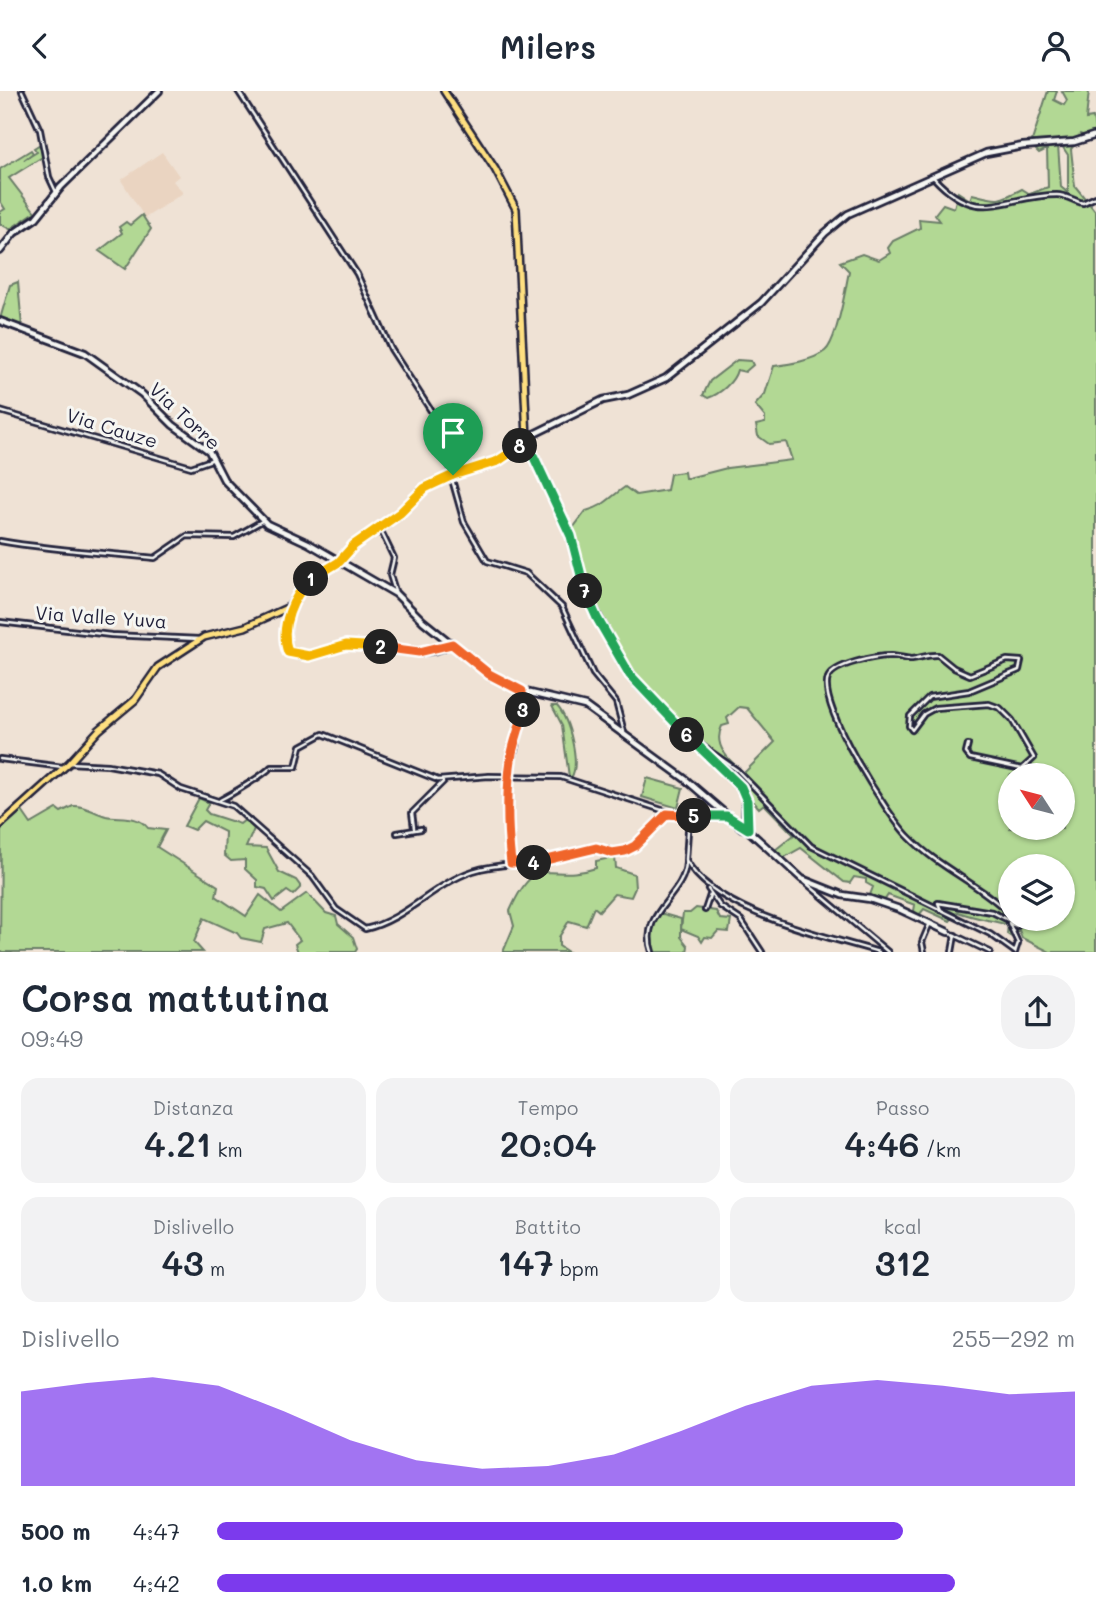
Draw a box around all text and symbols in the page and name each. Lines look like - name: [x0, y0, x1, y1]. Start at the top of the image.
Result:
- text: Milers: [500, 25, 596, 67]
- icon: back: [21, 27, 59, 65]
- icon: person: [1037, 27, 1075, 65]
- street label: Via Torre: [144, 376, 226, 455]
- street label: Via Cauze: [64, 402, 161, 453]
- pin: [423, 403, 483, 475]
- icon: arrive: [434, 414, 472, 452]
- pin: 8: [503, 429, 538, 463]
- text: 8: [514, 433, 525, 458]
- pin: 1: [294, 561, 328, 596]
- text: 1: [306, 566, 315, 591]
- pin: 7: [568, 573, 602, 609]
- text: 7: [579, 578, 590, 603]
- street label: Via Valle Yuva: [34, 599, 168, 634]
- pin: 2: [364, 629, 398, 665]
- text: 2: [375, 634, 386, 659]
- pin: 3: [505, 693, 540, 727]
- text: 3: [517, 697, 528, 722]
- pin: 6: [670, 717, 704, 753]
- text: 6: [681, 722, 692, 747]
- north arrow: [998, 763, 1074, 840]
- map controls: [998, 763, 1075, 931]
- pin: 5: [676, 799, 712, 833]
- text: 5: [688, 803, 699, 828]
- pin: 4: [516, 845, 552, 881]
- text: 4: [527, 850, 540, 875]
- button: layers: [998, 854, 1075, 931]
- text: Corsa mattutina: [21, 972, 330, 1022]
- button: share: [1001, 975, 1075, 1049]
- text: 09:49: [21, 1023, 83, 1053]
- text: Distanza: [153, 1095, 234, 1120]
- text: Tempo: [518, 1095, 578, 1120]
- text: Passo: [876, 1095, 929, 1120]
- text: 4.21: [144, 1120, 211, 1166]
- text: 20:04: [500, 1120, 596, 1166]
- text: 4:46: [844, 1120, 920, 1166]
- text: km: [211, 1137, 243, 1162]
- text: /km: [920, 1137, 961, 1162]
- text: Dislivello: [153, 1214, 234, 1239]
- text: Battito: [515, 1214, 581, 1239]
- text: kcal: [884, 1214, 922, 1239]
- text: 43: [161, 1239, 204, 1285]
- text: 147: [497, 1239, 554, 1285]
- text: 312: [875, 1239, 931, 1285]
- text: m: [204, 1256, 225, 1281]
- text: bpm: [554, 1256, 599, 1281]
- text: Dislivello: [21, 1323, 119, 1353]
- text: 255–292 m: [952, 1323, 1075, 1353]
- text: 500 m: [21, 1516, 91, 1546]
- text: 4:47: [133, 1516, 180, 1546]
- text: 1.0 km: [21, 1568, 92, 1598]
- text: 4:42: [133, 1568, 180, 1598]

